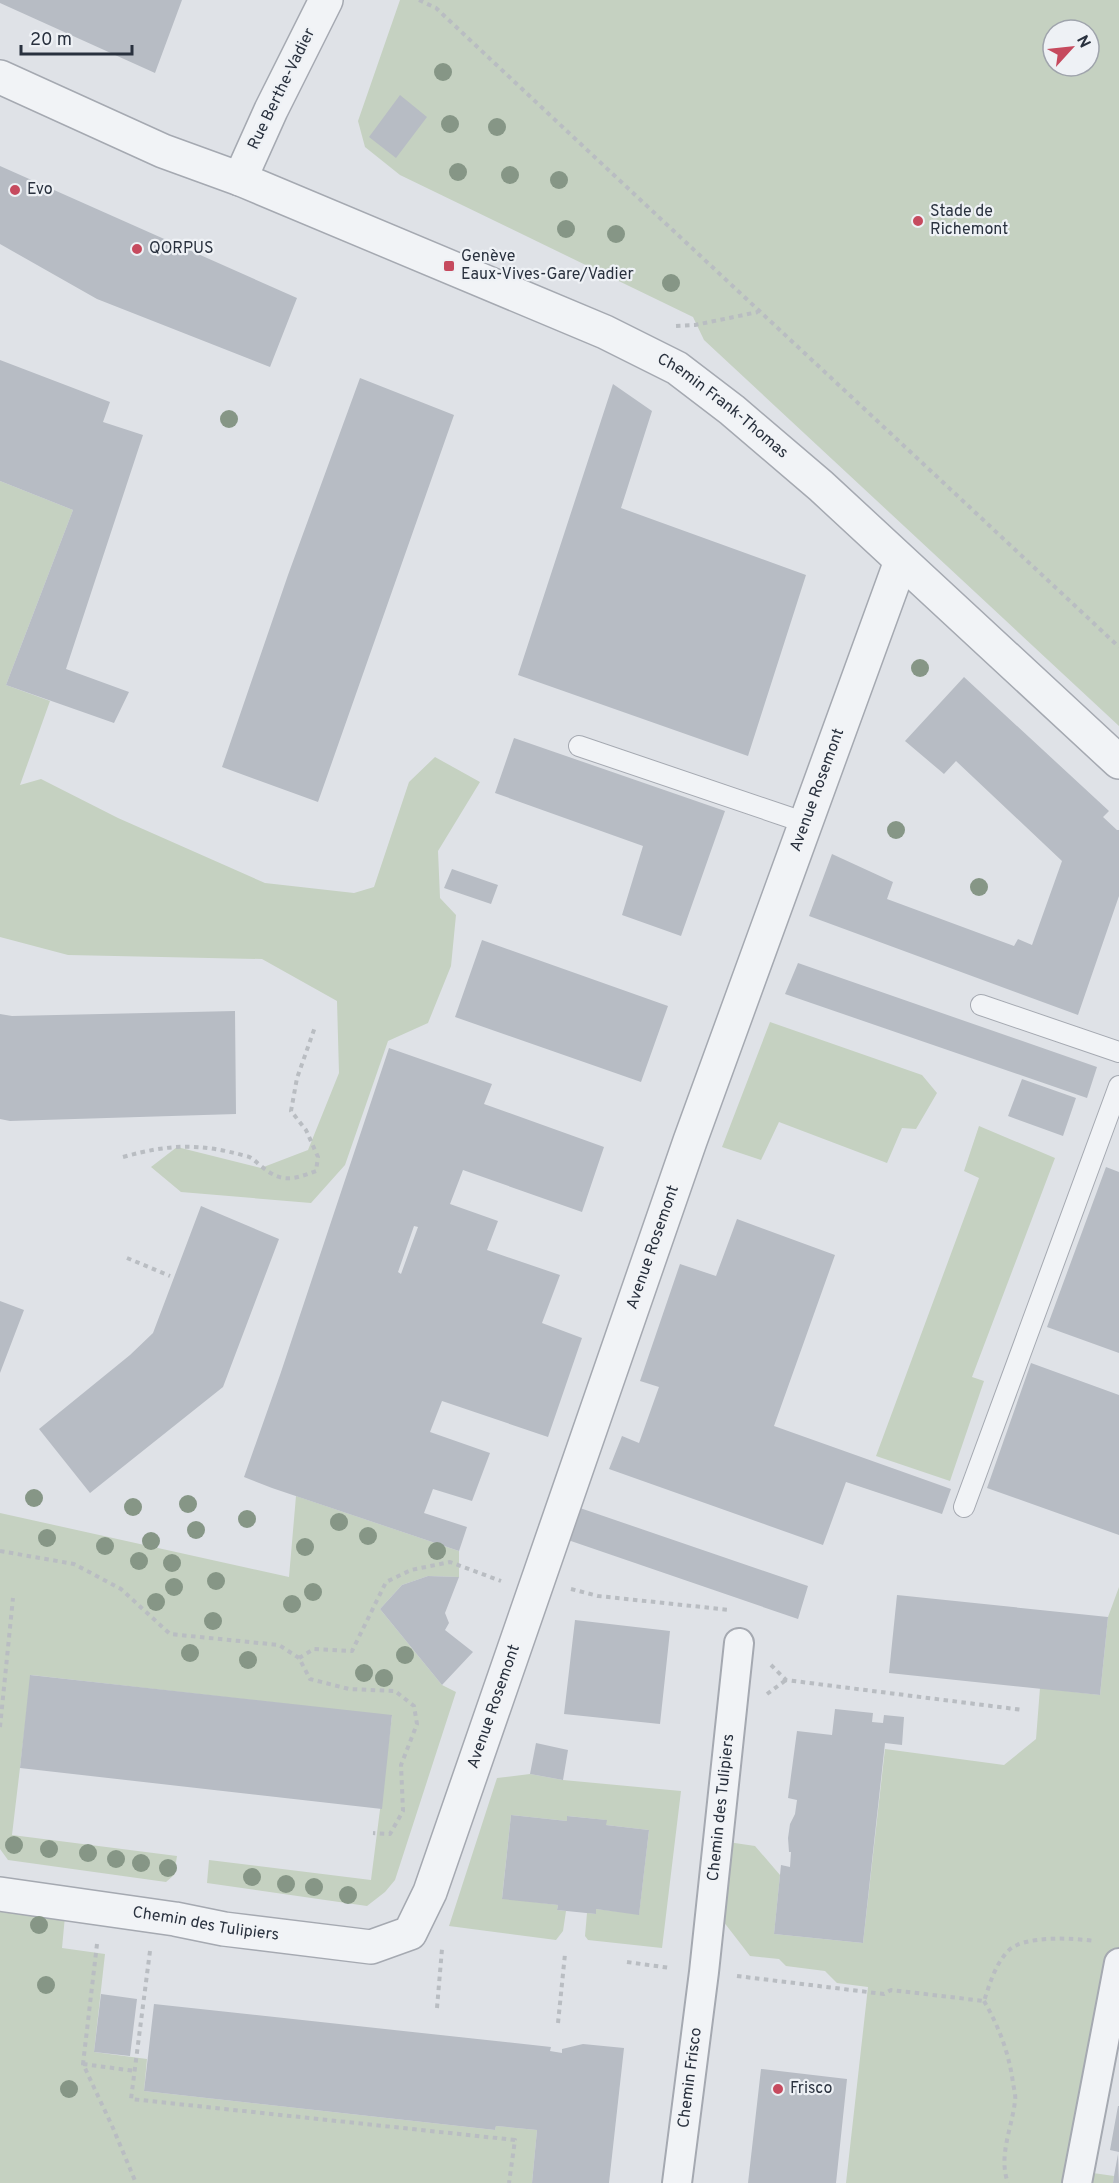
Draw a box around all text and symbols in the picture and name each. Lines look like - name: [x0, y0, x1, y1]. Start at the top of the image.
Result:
- scale bar: [21, 18, 132, 56]
- north arrow: [1041, 18, 1101, 78]
- street label: Rue Berthe-Vadier: [244, 25, 320, 153]
- text: 20 m: [30, 29, 72, 52]
- text: N: [1071, 32, 1094, 52]
- place label: Evo: [27, 180, 53, 200]
- marker: Evo: [8, 183, 22, 197]
- place label: Stade de Richemont: [930, 202, 1008, 240]
- marker: Stade de Richemont: [911, 214, 925, 228]
- place label: QORPUS: [149, 239, 214, 259]
- marker: QORPUS: [130, 242, 144, 256]
- place label: Genève Eaux-Vives-Gare/Vadier: [461, 247, 634, 285]
- marker: Genève Eaux-Vives-Gare/Vadier: [442, 259, 456, 273]
- street label: Chemin Frank-Thomas: [653, 350, 792, 463]
- street label: Avenue Rosemont: [786, 726, 849, 855]
- street label: Avenue Rosemont: [622, 1183, 684, 1312]
- street label: Avenue Rosemont: [463, 1642, 525, 1771]
- street label: Chemin des Tulipiers: [704, 1733, 739, 1882]
- street label: Chemin des Tulipiers: [131, 1903, 280, 1946]
- street label: Chemin Frisco: [674, 2026, 707, 2129]
- place label: Frisco: [790, 2079, 832, 2099]
- marker: Frisco: [771, 2082, 785, 2096]

